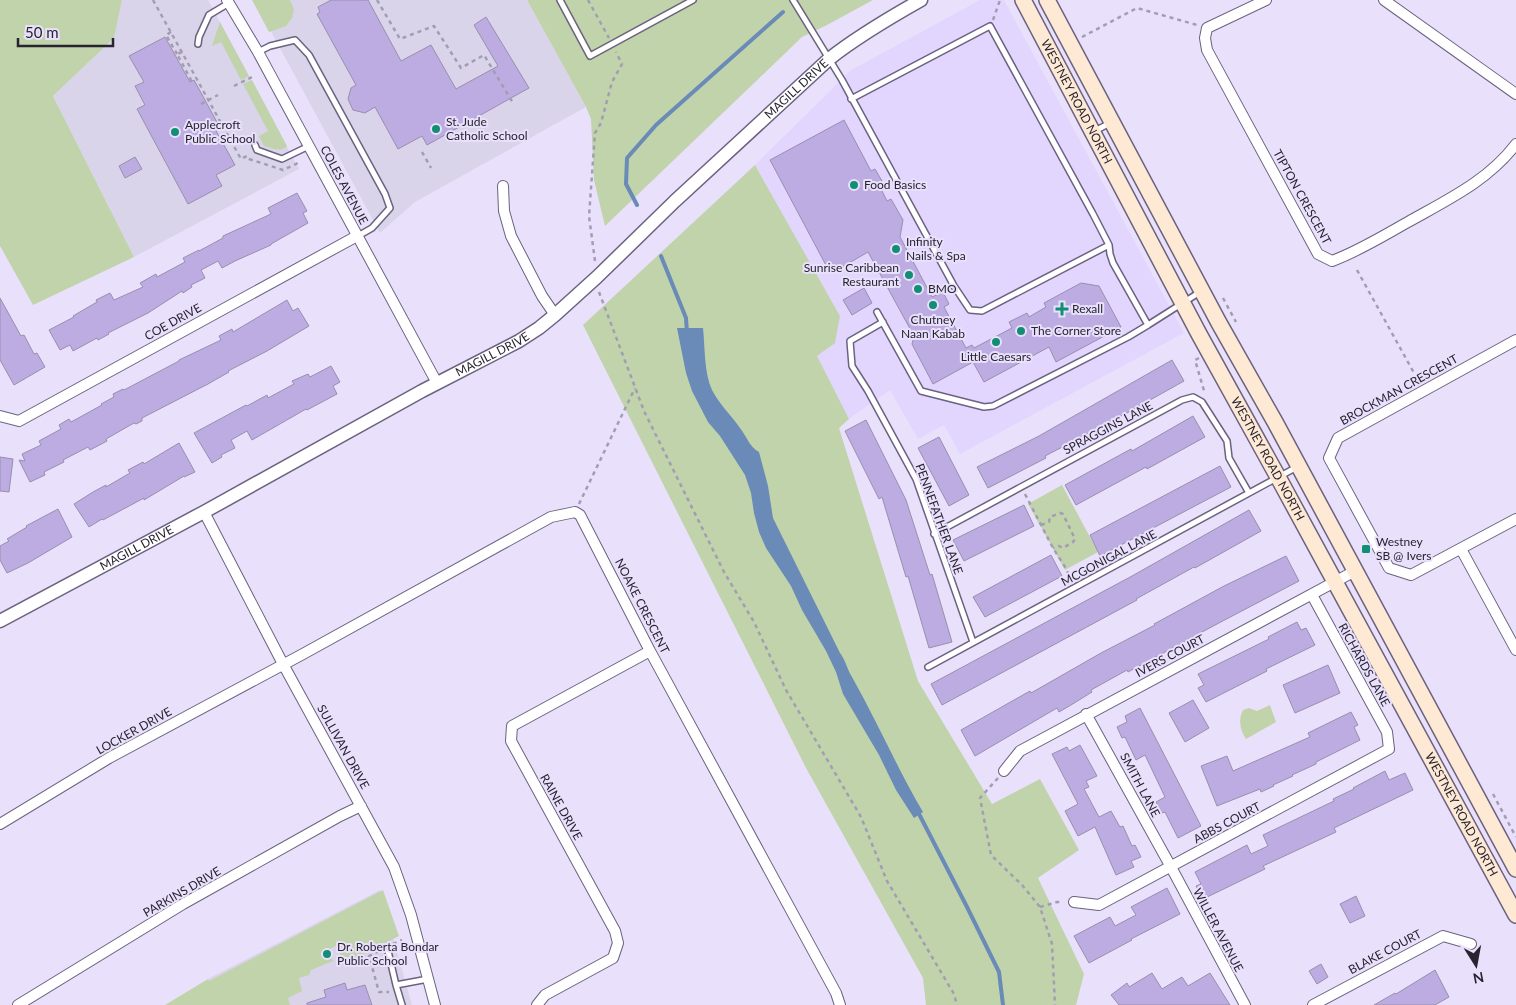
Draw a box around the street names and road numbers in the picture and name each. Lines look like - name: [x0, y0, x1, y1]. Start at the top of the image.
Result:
- street label: WESTNEY ROAD NORTH: [1038, 37, 1116, 166]
- street label: MAGILL DRIVE: [761, 55, 831, 122]
- street label: COLES AVENUE: [317, 143, 372, 227]
- street label: TIPTON CRESCENT: [1270, 147, 1335, 247]
- street label: COE DRIVE: [142, 300, 204, 343]
- street label: MAGILL DRIVE: [453, 328, 532, 379]
- street label: BROCKMAN CRESCENT: [1337, 351, 1460, 428]
- street label: WESTNEY ROAD NORTH: [1228, 394, 1308, 523]
- street label: SPRAGGINS LANE: [1060, 398, 1155, 457]
- street label: PENNEFATHER LANE: [912, 461, 967, 576]
- street label: MAGILL DRIVE: [97, 522, 176, 573]
- street label: MCGONIGAL LANE: [1058, 526, 1159, 589]
- street label: NOAKE CRESCENT: [612, 556, 673, 656]
- street label: RICHARDS LANE: [1335, 621, 1394, 709]
- street label: IVERS COURT: [1133, 631, 1207, 680]
- street label: SULLIVAN DRIVE: [314, 702, 373, 792]
- street label: LOCKER DRIVE: [93, 704, 174, 757]
- street label: SMITH LANE: [1117, 750, 1164, 820]
- street label: WESTNEY ROAD NORTH: [1422, 750, 1502, 879]
- street label: RAINE DRIVE: [537, 771, 586, 842]
- street label: ABBS COURT: [1191, 799, 1263, 847]
- street label: PARKINS DRIVE: [140, 863, 223, 920]
- street label: WILLER AVENUE: [1190, 885, 1247, 974]
- street label: BLAKE COURT: [1346, 926, 1424, 977]

